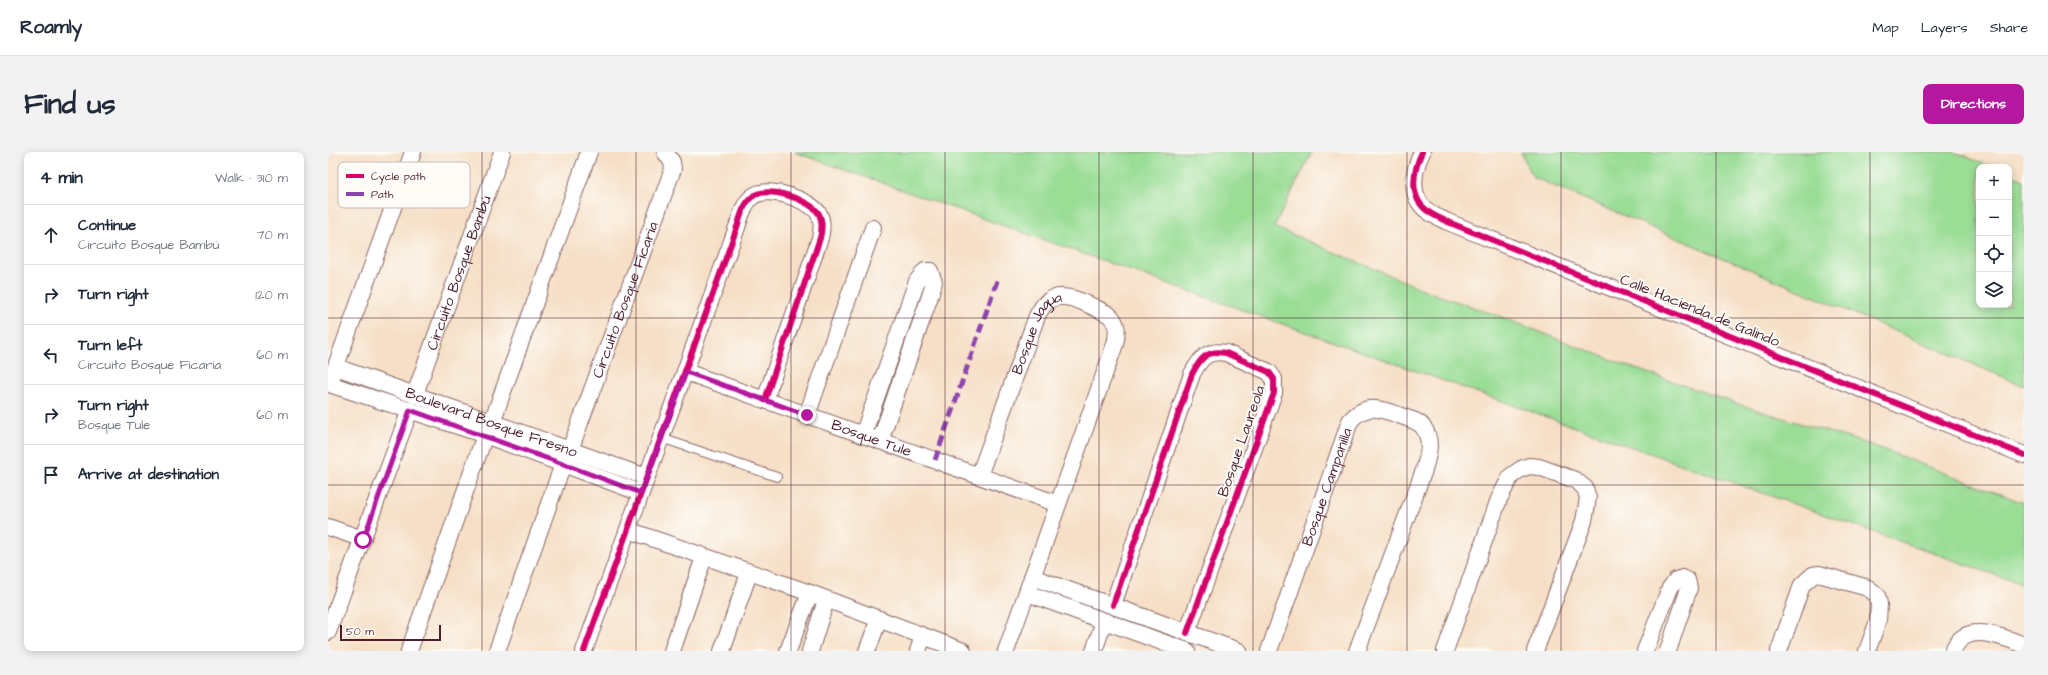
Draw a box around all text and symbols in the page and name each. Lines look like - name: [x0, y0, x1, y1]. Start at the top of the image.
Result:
- text: Roamly: [20, 14, 82, 41]
- text: Map: [1872, 18, 1899, 38]
- text: Layers: [1921, 18, 1968, 38]
- text: Share: [1990, 18, 2028, 38]
- button: Directions: [1923, 84, 2024, 124]
- text: Find us: [24, 85, 115, 124]
- legend: [338, 162, 470, 208]
- map controls: [1976, 164, 2012, 308]
- button: +: [1976, 164, 2012, 200]
- text: 4 min: [40, 166, 83, 190]
- text: Walk · 310 m: [215, 169, 288, 187]
- text: Cycle path: [371, 169, 426, 185]
- text: Path: [371, 187, 394, 202]
- street label: Circuito Bosque Bambú: [422, 192, 497, 353]
- button: −: [1976, 200, 2012, 236]
- text: Continue: [78, 215, 136, 236]
- street label: Circuito Bosque Ficaria: [587, 218, 664, 381]
- icon: ahead: [40, 224, 62, 246]
- text: 70 m: [256, 226, 288, 244]
- text: Circuito Bosque Bambú: [78, 236, 219, 254]
- button: locate: [1976, 236, 2012, 272]
- street label: Calle Hacienda de Galindo: [1617, 269, 1783, 352]
- button: layers: [1976, 272, 2012, 308]
- icon: right: [40, 284, 62, 306]
- text: Turn right: [78, 284, 149, 305]
- text: 120 m: [255, 286, 288, 304]
- street label: Bosque Jagua: [1007, 287, 1063, 378]
- text: Turn left: [78, 335, 142, 356]
- icon: left: [40, 344, 62, 366]
- text: 60 m: [256, 346, 288, 364]
- text: Circuito Bosque Ficaria: [78, 356, 221, 374]
- street label: Boulevard Bosque Fresno: [403, 382, 581, 463]
- street label: Bosque Laureola: [1213, 382, 1270, 500]
- text: Turn right: [78, 395, 149, 416]
- icon: right: [40, 404, 62, 426]
- text: 60 m: [256, 406, 288, 424]
- route end: [798, 406, 816, 424]
- street label: Bosque Tule: [829, 414, 914, 462]
- text: Bosque Tule: [78, 416, 150, 434]
- street label: Bosque Campanilla: [1297, 425, 1358, 549]
- icon: arrive: [40, 464, 62, 486]
- text: Arrive at destination: [78, 464, 219, 485]
- route start: [354, 531, 372, 549]
- scale bar: [340, 623, 441, 642]
- text: 50 m: [346, 624, 374, 639]

